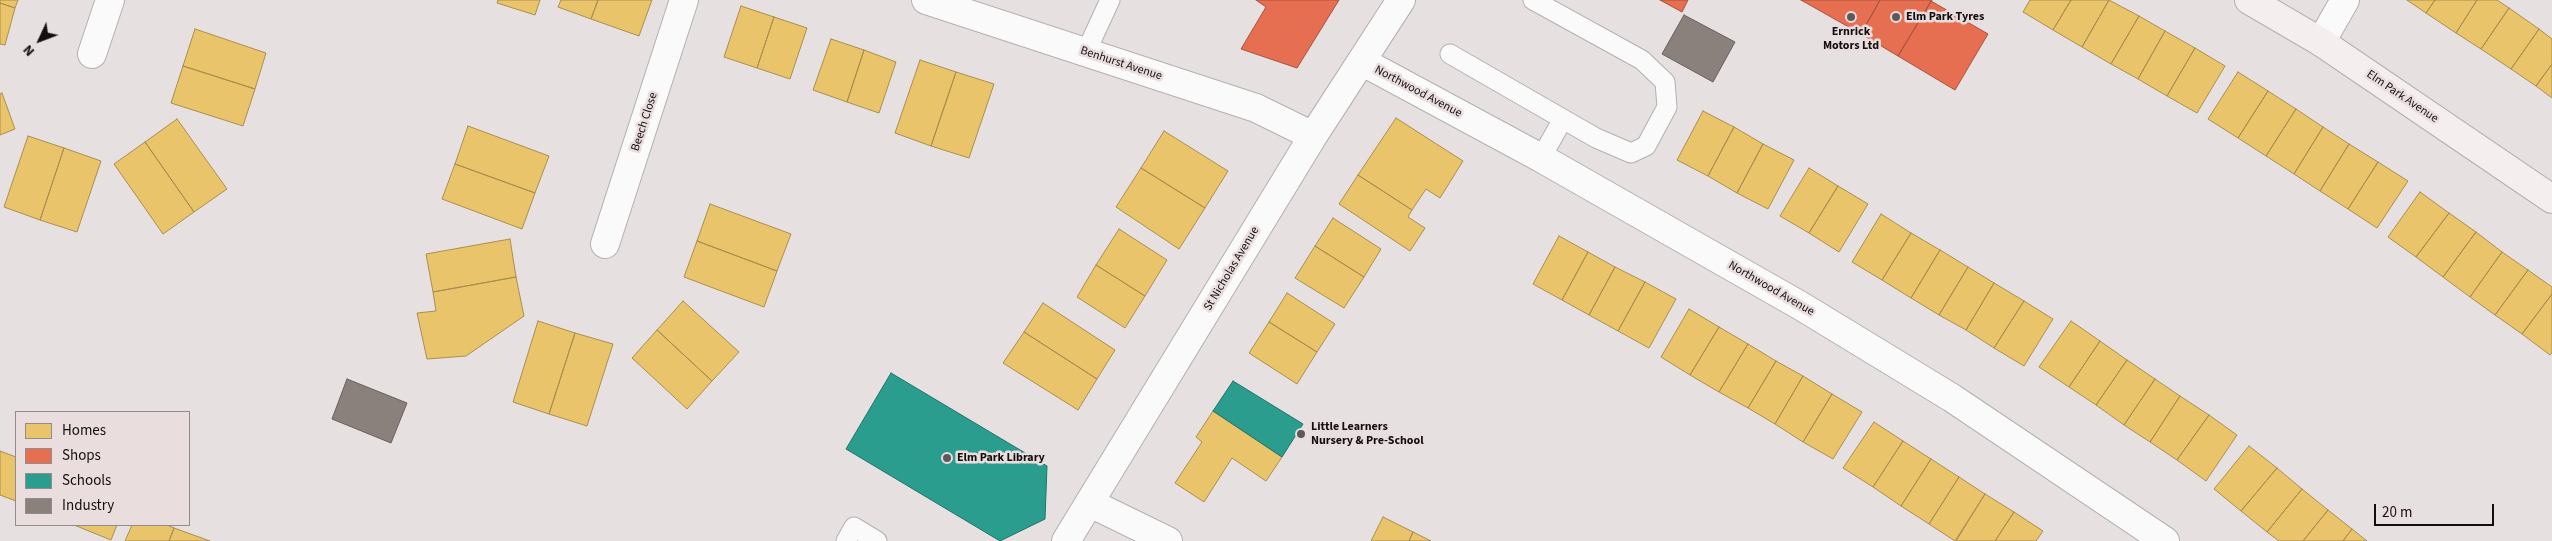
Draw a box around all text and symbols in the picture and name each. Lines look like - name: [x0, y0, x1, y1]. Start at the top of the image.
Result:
- place label: Elm Park Tyres: [1906, 10, 1984, 24]
- marker: Ernrick Motors Ltd: [1845, 11, 1857, 23]
- marker: Elm Park Tyres: [1890, 11, 1902, 23]
- north arrow: [15, 15, 65, 65]
- place label: Ernrick Motors Ltd: [1823, 25, 1879, 53]
- text: N: [19, 40, 40, 60]
- street label: Benhurst Avenue: [1078, 44, 1164, 84]
- street label: Northwood Avenue: [1372, 63, 1464, 121]
- street label: Elm Park Avenue: [2363, 68, 2441, 126]
- street label: Beech Close: [629, 91, 661, 153]
- street label: St Nicholas Avenue: [1201, 224, 1263, 314]
- street label: Northwood Avenue: [1726, 259, 1816, 319]
- legend: [15, 411, 190, 526]
- text: Homes: [62, 420, 106, 441]
- place label: Little Learners Nursery & Pre-School: [1311, 420, 1424, 448]
- marker: Little Learners Nursery & Pre-School: [1295, 428, 1307, 440]
- text: Shops: [62, 445, 101, 466]
- place label: Elm Park Library: [957, 451, 1045, 465]
- marker: Elm Park Library: [941, 452, 953, 464]
- text: Schools: [62, 470, 111, 491]
- scale bar: [2377, 494, 2497, 526]
- text: Industry: [62, 495, 114, 516]
- text: 20 m: [2382, 502, 2412, 523]

